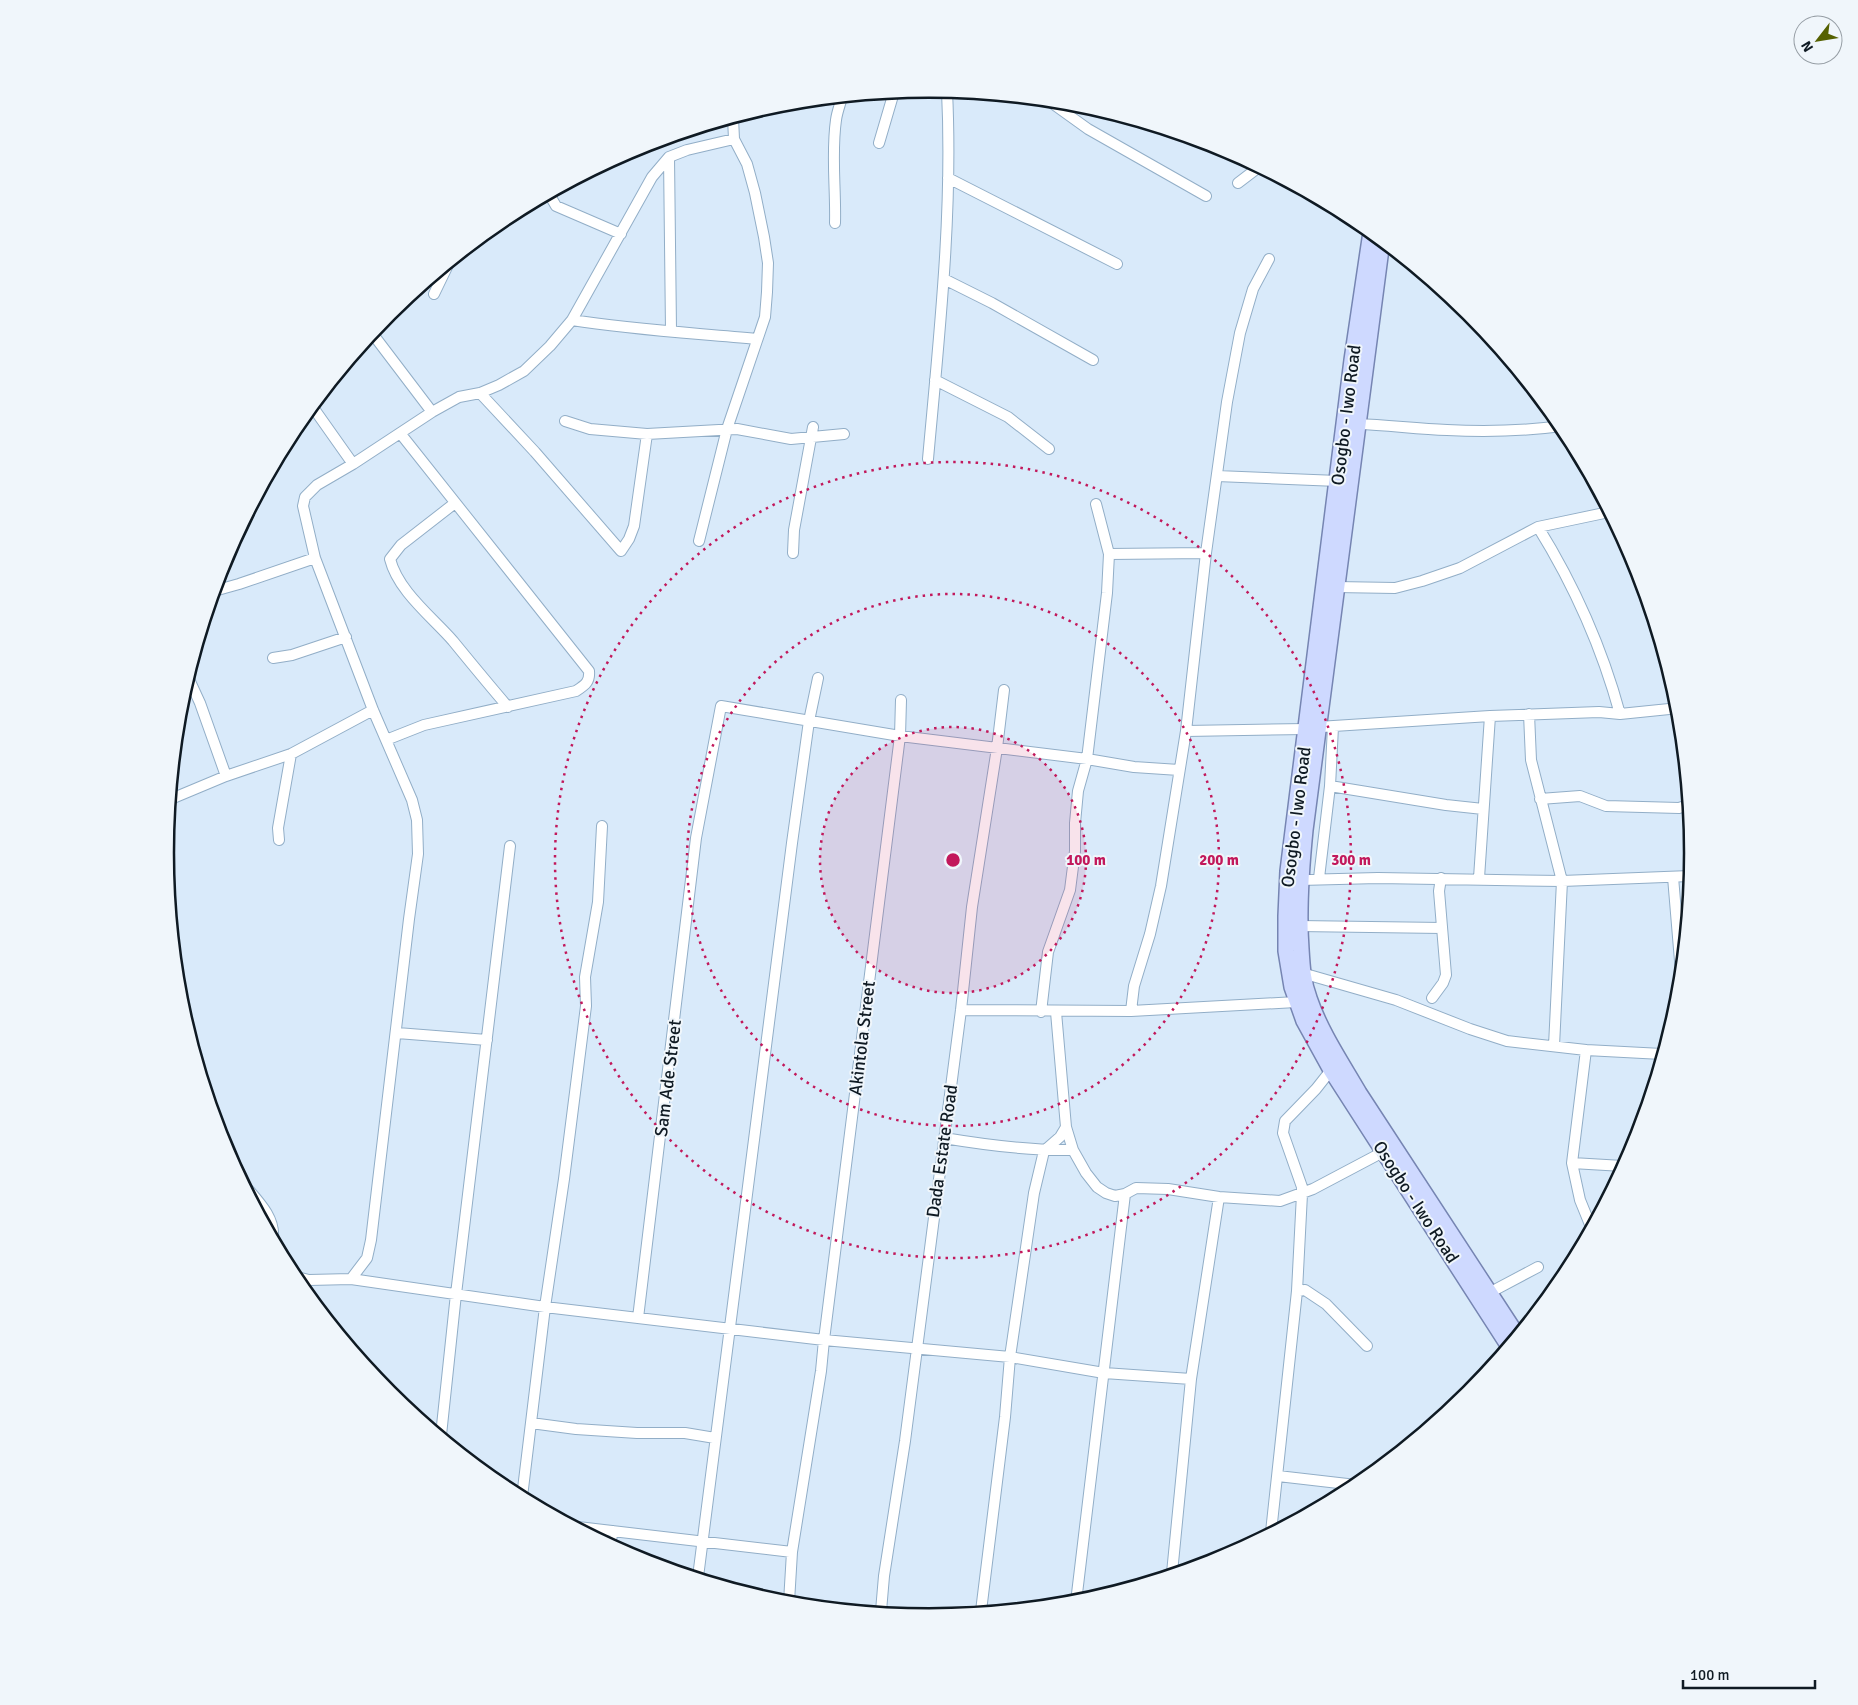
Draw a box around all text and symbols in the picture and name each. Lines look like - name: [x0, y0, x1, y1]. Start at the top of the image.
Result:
- north arrow: [1793, 15, 1843, 65]
- text: N: [1797, 38, 1817, 55]
- street label: Osogbo - Iwo Road: [1326, 343, 1366, 487]
- street label: Osogbo - Iwo Road: [1276, 745, 1316, 889]
- centre of rings: [944, 851, 962, 869]
- text: 100 m: [1066, 851, 1106, 869]
- text: 200 m: [1199, 851, 1239, 869]
- text: 300 m: [1331, 851, 1371, 869]
- street label: Akintola Street: [844, 979, 880, 1097]
- street label: Sam Ade Street: [650, 1018, 686, 1138]
- street label: Dada Estate Road: [922, 1083, 962, 1219]
- street label: Osogbo - Iwo Road: [1368, 1137, 1464, 1267]
- scale bar: [1683, 1658, 1816, 1690]
- text: 100 m: [1690, 1666, 1730, 1684]

